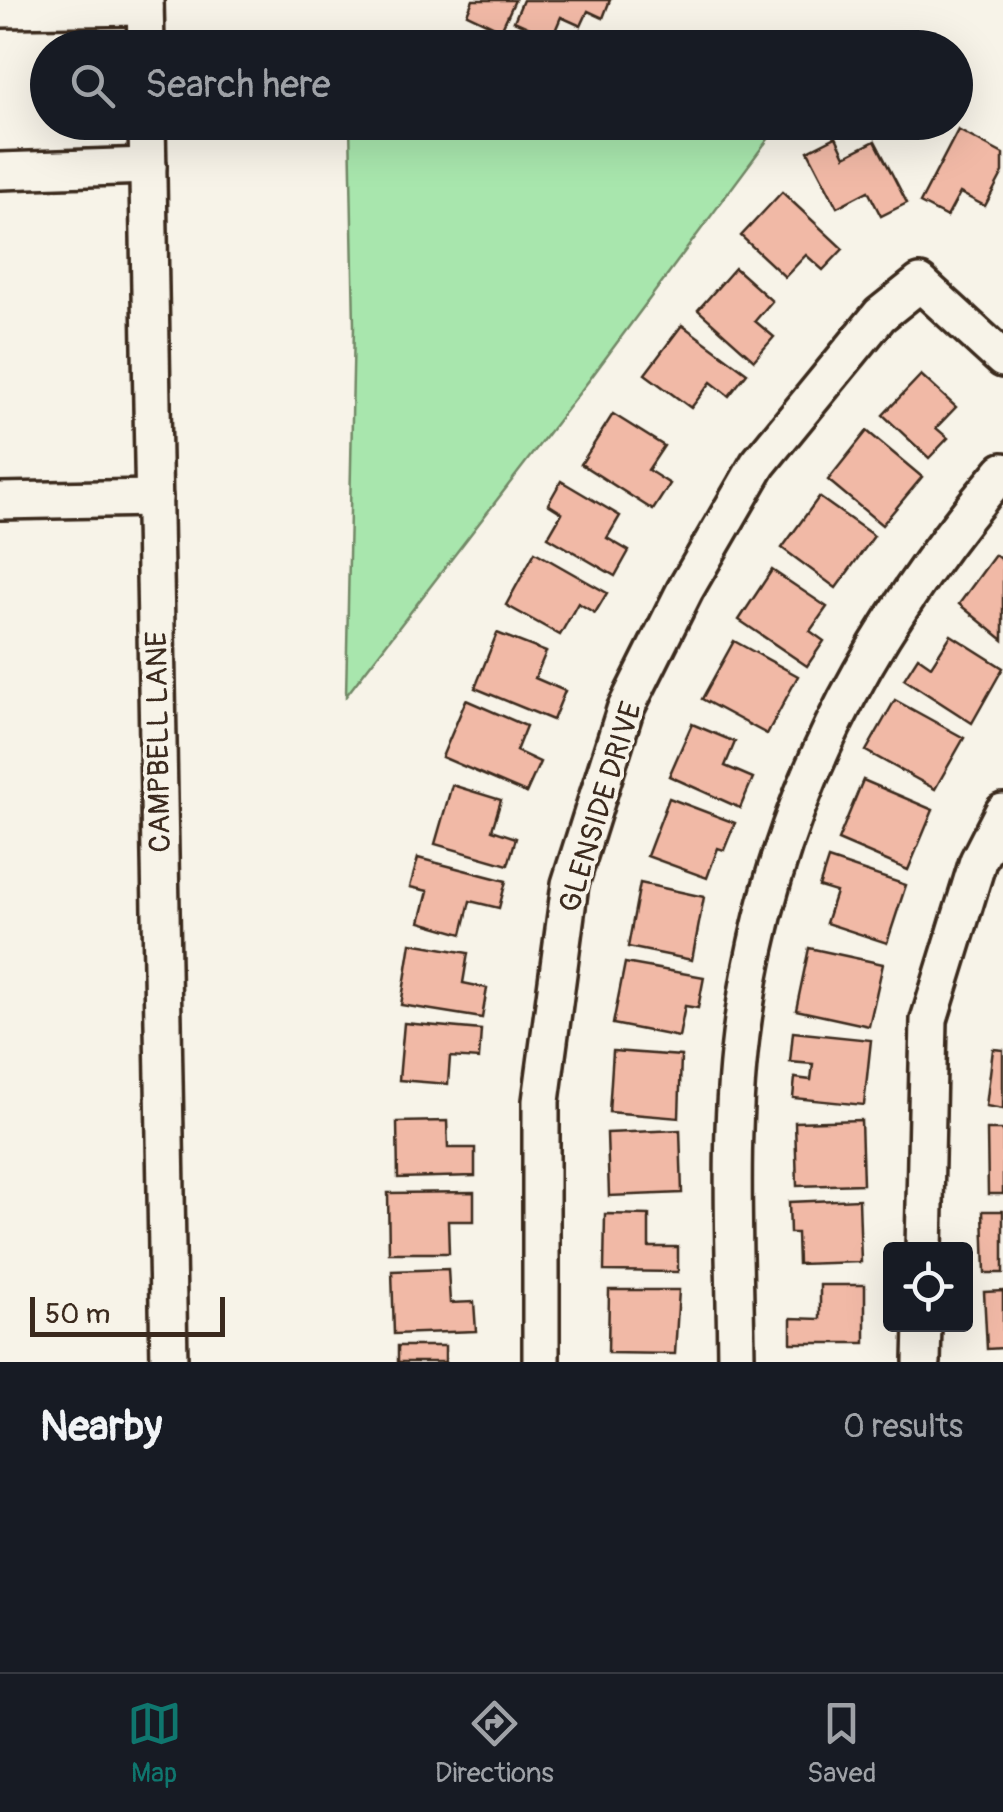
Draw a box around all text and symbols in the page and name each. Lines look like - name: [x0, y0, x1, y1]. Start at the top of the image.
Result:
- search box: [30, 30, 973, 140]
- icon: search: [65, 58, 120, 113]
- text: Search here: [145, 61, 331, 109]
- street label: CAMPBELL LANE: [138, 631, 179, 853]
- street label: GLENSIDE DRIVE: [551, 697, 650, 917]
- map controls: [883, 1242, 973, 1332]
- button: locate: [883, 1242, 973, 1332]
- scale bar: [30, 1292, 225, 1336]
- text: 50 m: [45, 1297, 110, 1332]
- text: Nearby: [40, 1401, 162, 1453]
- text: 0 results: [843, 1407, 963, 1447]
- tab: Map: [127, 1696, 182, 1791]
- tab: Directions: [435, 1696, 554, 1791]
- tab: Saved: [807, 1696, 876, 1791]

